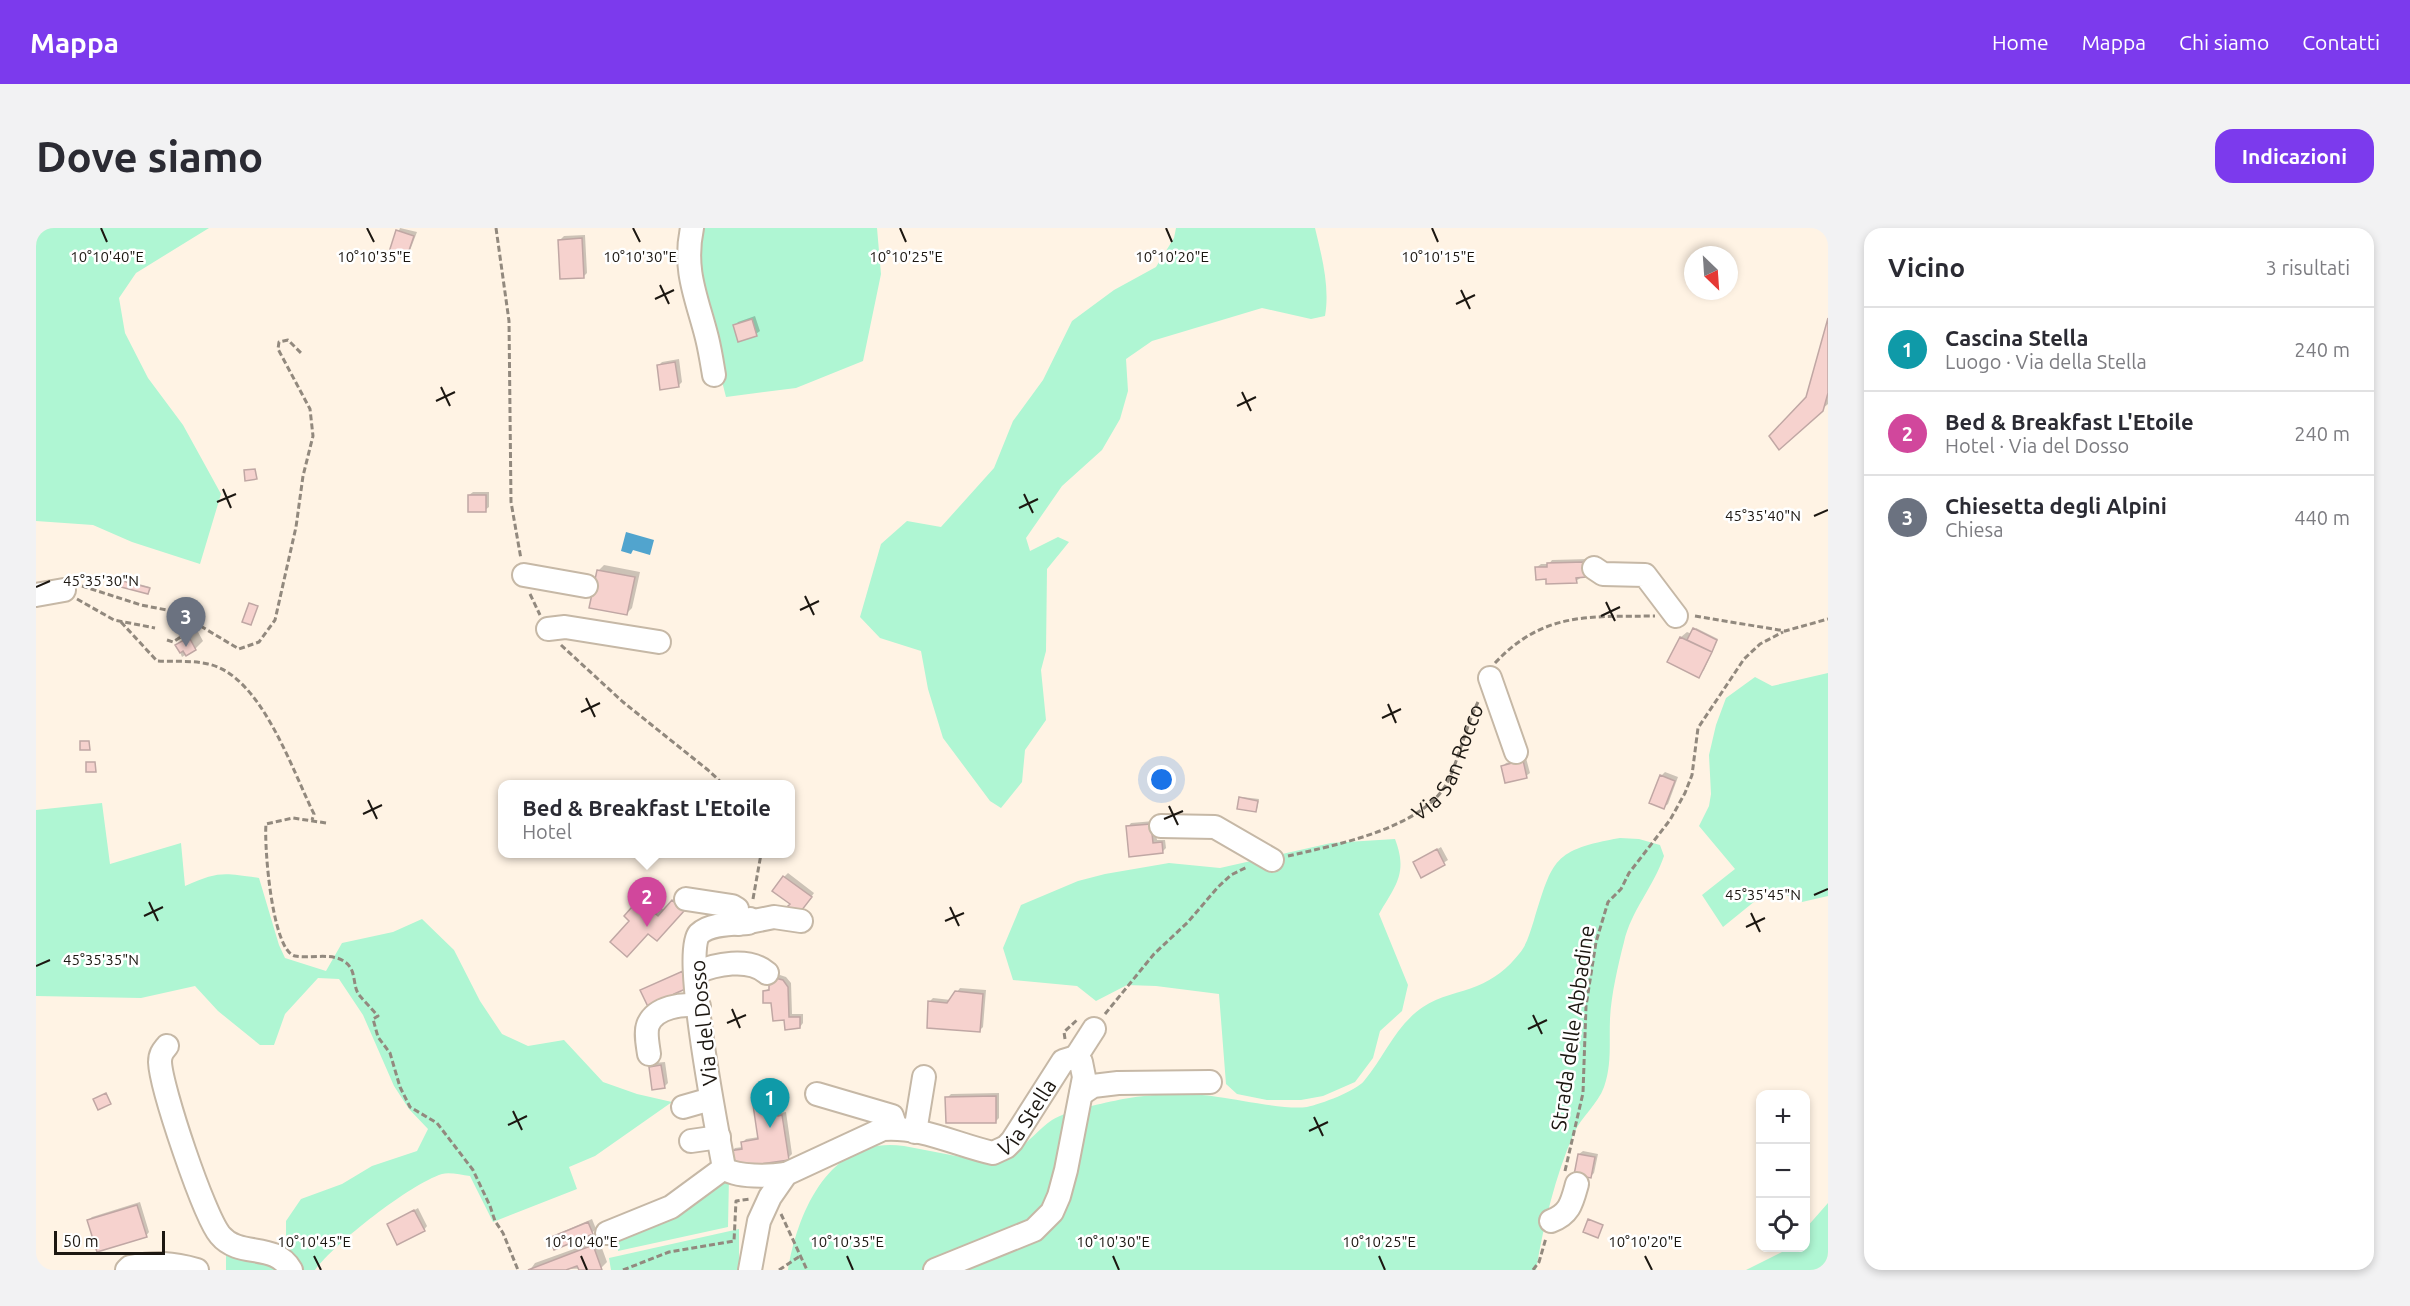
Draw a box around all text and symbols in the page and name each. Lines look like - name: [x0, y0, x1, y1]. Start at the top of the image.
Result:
- text: Mappa: [30, 27, 119, 58]
- text: Home: [1992, 30, 2049, 54]
- text: Mappa: [2082, 30, 2146, 54]
- text: Chi siamo: [2179, 30, 2269, 54]
- text: Contatti: [2302, 30, 2380, 54]
- button: Indicazioni: [2215, 129, 2374, 183]
- text: Dove siamo: [36, 133, 263, 180]
- north arrow: [1684, 246, 1738, 300]
- text: 10°10'40"E: [70, 248, 144, 265]
- text: 10°10'35"E: [337, 248, 411, 265]
- text: 10°10'30"E: [603, 248, 677, 265]
- text: 10°10'25"E: [869, 248, 943, 265]
- text: 10°10'20"E: [1135, 248, 1209, 265]
- text: 10°10'15"E: [1401, 248, 1475, 265]
- text: Vicino: [1888, 253, 1965, 282]
- text: 3 risultati: [2266, 256, 2350, 279]
- text: Cascina Stella: [1945, 325, 2088, 350]
- text: 1: [1902, 338, 1913, 361]
- text: 240 m: [2294, 338, 2350, 361]
- text: Luogo · Via della Stella: [1945, 350, 2147, 373]
- text: Bed & Breakfast L'Etoile: [1945, 409, 2194, 434]
- text: 2: [1902, 422, 1913, 445]
- text: 240 m: [2294, 422, 2350, 445]
- text: Hotel · Via del Dosso: [1945, 434, 2129, 457]
- text: Chiesetta degli Alpini: [1945, 493, 2167, 518]
- text: 3: [1902, 506, 1913, 529]
- text: 440 m: [2294, 506, 2350, 529]
- text: 45°35'40"N: [1725, 507, 1801, 524]
- text: Chiesa: [1945, 518, 2004, 541]
- text: 45°35'30"N: [63, 572, 139, 589]
- pin: 3: [166, 598, 206, 647]
- street label: Via San Rocco: [1407, 700, 1488, 825]
- your location: [1147, 765, 1176, 794]
- popup: [498, 780, 795, 858]
- text: Bed & Breakfast L'Etoile: [522, 795, 771, 820]
- text: Hotel: [522, 820, 572, 843]
- pin: 2: [628, 878, 666, 927]
- text: 45°35'45"N: [1725, 886, 1801, 903]
- street label: Strada delle Abbadine: [1546, 924, 1598, 1132]
- text: 45°35'35"N: [63, 951, 139, 968]
- street label: Via del Dosso: [684, 959, 722, 1087]
- street label: Via Stella: [994, 1074, 1061, 1161]
- pin: 1: [750, 1078, 790, 1128]
- map controls: [1756, 1090, 1810, 1252]
- button: +: [1756, 1090, 1810, 1144]
- button: −: [1756, 1144, 1810, 1198]
- button: locate: [1756, 1198, 1810, 1252]
- scale bar: [54, 1228, 165, 1256]
- text: 50 m: [63, 1232, 99, 1250]
- text: 10°10'45"E: [277, 1233, 351, 1250]
- text: 10°10'40"E: [544, 1233, 618, 1250]
- text: 10°10'35"E: [810, 1233, 884, 1250]
- text: 10°10'30"E: [1076, 1233, 1150, 1250]
- text: 10°10'25"E: [1342, 1233, 1416, 1250]
- text: 10°10'20"E: [1608, 1233, 1682, 1250]

